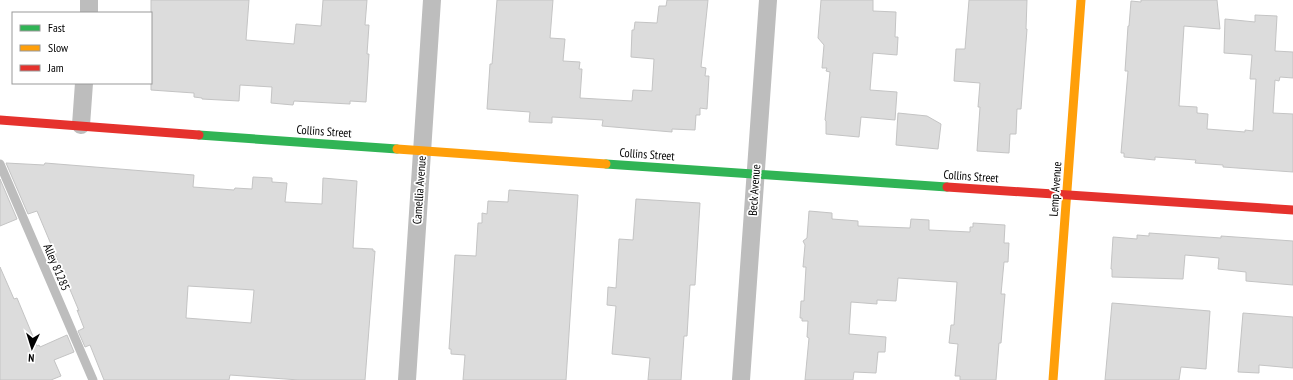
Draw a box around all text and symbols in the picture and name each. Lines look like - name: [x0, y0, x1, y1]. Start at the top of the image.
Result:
- legend: [12, 12, 152, 84]
- text: Fast: [48, 20, 66, 35]
- text: Slow: [48, 40, 69, 55]
- text: Jam: [47, 60, 64, 75]
- street label: Collins Street: [296, 122, 353, 140]
- street label: Collins Street: [619, 145, 676, 163]
- street label: Camellia Avenue: [409, 155, 429, 225]
- street label: Lemp Avenue: [1046, 161, 1064, 217]
- street label: Beck Avenue: [745, 164, 763, 216]
- street label: Collins Street: [943, 167, 1000, 185]
- street label: Alley 81285: [40, 241, 74, 293]
- north arrow: [12, 328, 52, 368]
- text: N: [28, 351, 35, 365]

